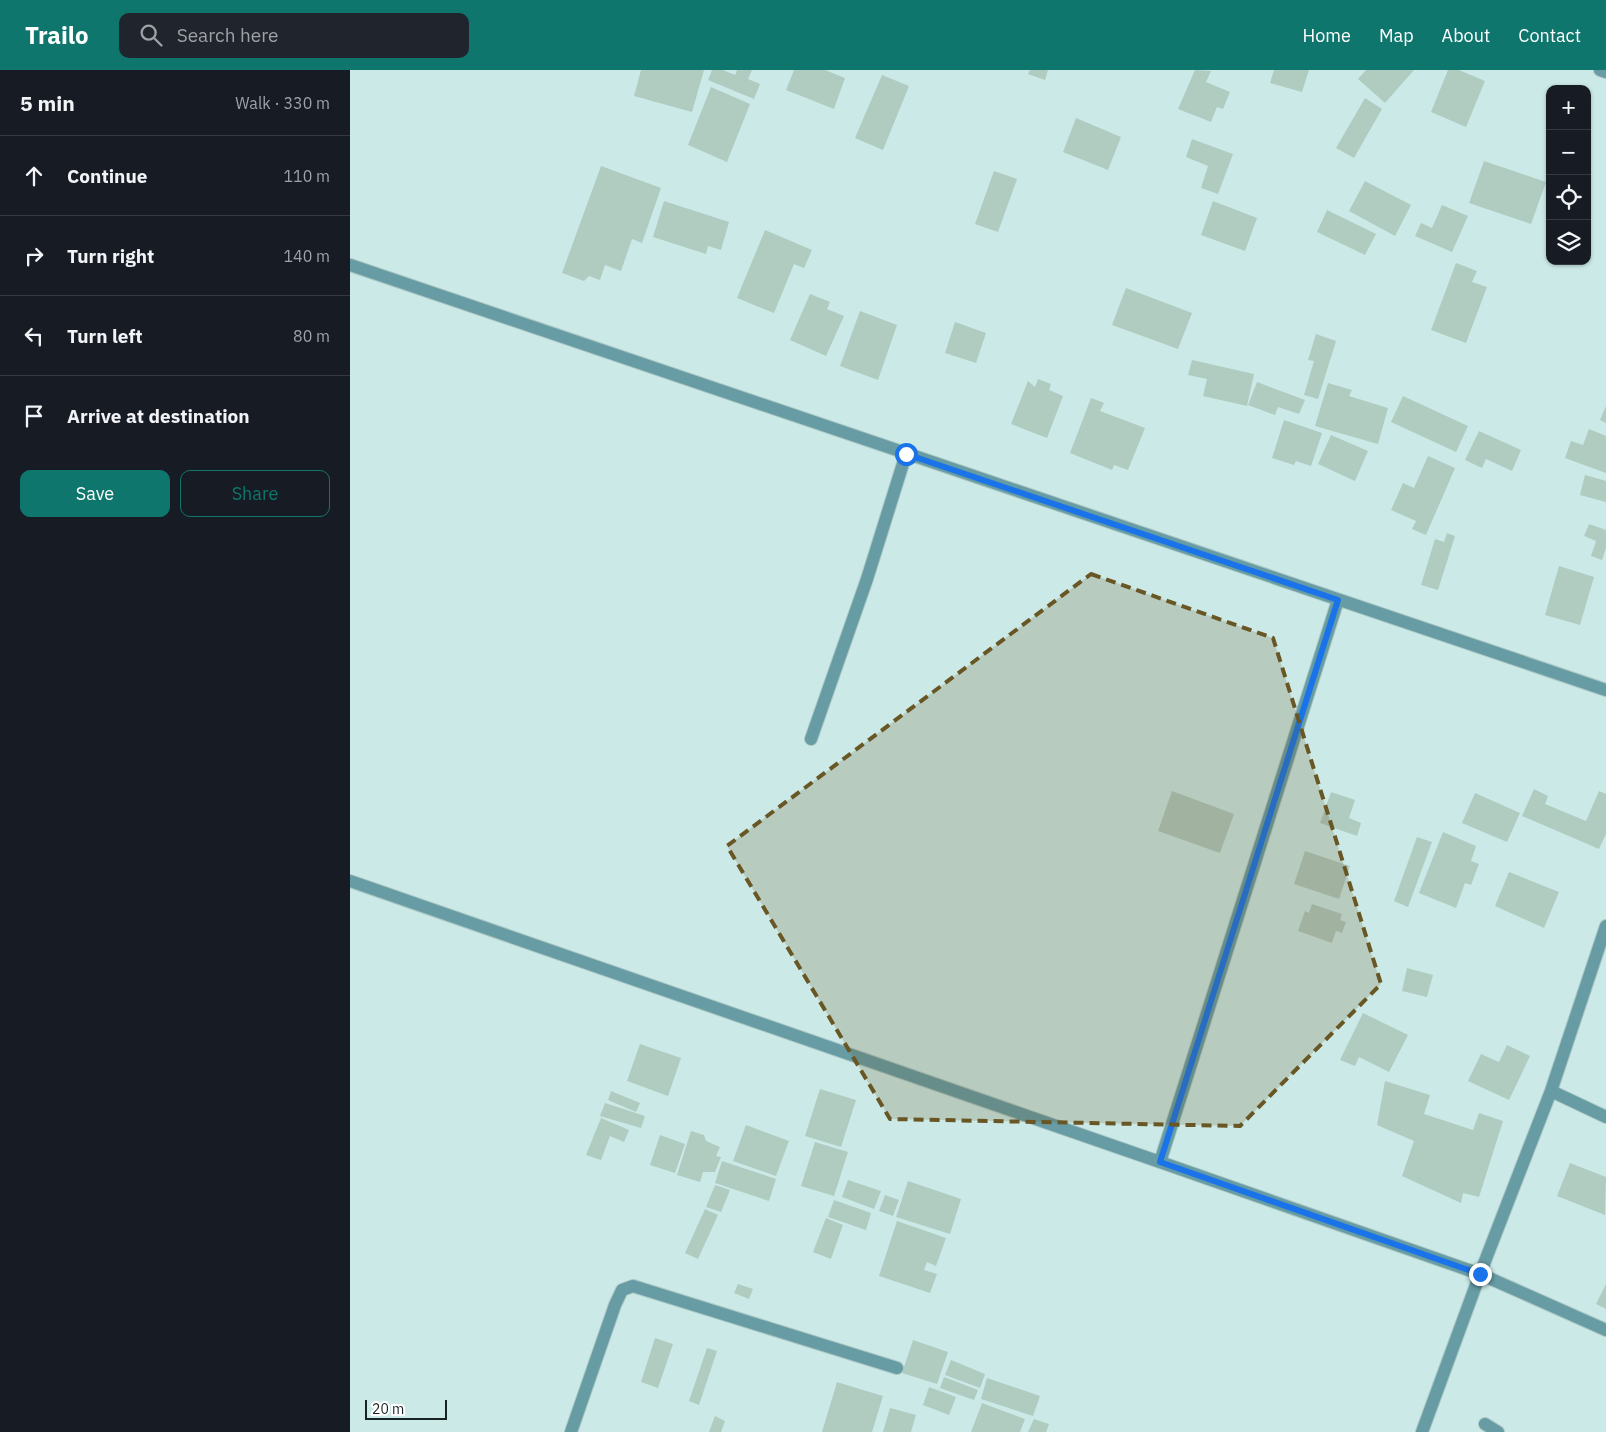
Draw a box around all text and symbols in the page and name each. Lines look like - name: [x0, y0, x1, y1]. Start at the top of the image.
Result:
- search box: [119, 13, 469, 58]
- text: Trailo: [25, 19, 89, 51]
- icon: search: [137, 21, 165, 49]
- text: Search here: [177, 23, 278, 47]
- text: Home: [1303, 24, 1351, 47]
- text: Map: [1379, 24, 1414, 47]
- text: About: [1442, 24, 1490, 47]
- text: Contact: [1518, 24, 1581, 47]
- map controls: [1546, 85, 1591, 265]
- button: +: [1546, 85, 1591, 130]
- text: 5 min: [20, 89, 75, 117]
- text: Walk · 330 m: [235, 93, 330, 113]
- button: −: [1546, 130, 1591, 175]
- icon: ahead: [20, 162, 48, 190]
- text: Continue: [67, 164, 147, 188]
- text: 110 m: [283, 166, 330, 186]
- button: locate: [1546, 175, 1591, 220]
- button: layers: [1546, 220, 1591, 265]
- icon: right: [20, 242, 48, 270]
- text: Turn right: [67, 244, 154, 268]
- text: 140 m: [283, 246, 330, 266]
- icon: left: [20, 322, 48, 350]
- text: Turn left: [67, 324, 143, 348]
- text: 80 m: [293, 326, 330, 346]
- icon: arrive: [20, 402, 48, 430]
- text: Arrive at destination: [67, 404, 250, 428]
- route start: [895, 443, 918, 466]
- button: Save: [20, 470, 170, 517]
- button: Share: [180, 470, 330, 517]
- route end: [1469, 1263, 1492, 1286]
- scale bar: [365, 1397, 448, 1420]
- text: 20 m: [372, 1400, 404, 1418]

